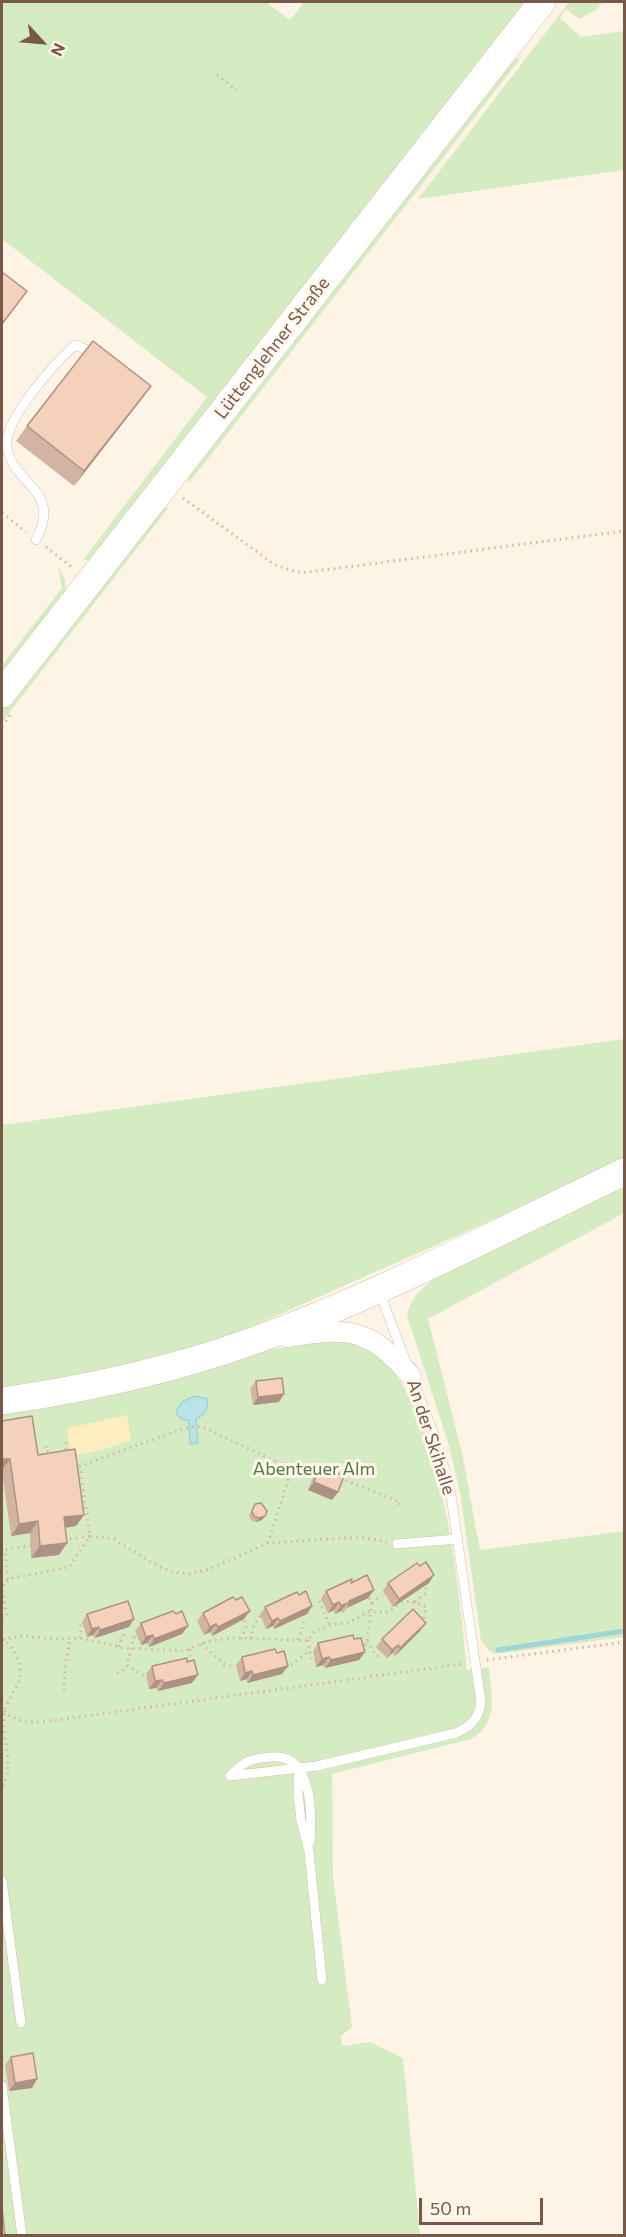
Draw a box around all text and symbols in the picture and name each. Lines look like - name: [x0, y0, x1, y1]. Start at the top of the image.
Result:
- north arrow: [12, 12, 72, 72]
- text: N: [47, 41, 70, 60]
- street label: Lüttenglehner Straße: [210, 273, 334, 423]
- street label: An der Skihalle: [402, 1377, 460, 1497]
- park label: Abenteuer Alm: [253, 1458, 375, 1480]
- scale bar: [422, 2186, 546, 2224]
- text: 50 m: [430, 2197, 471, 2219]

